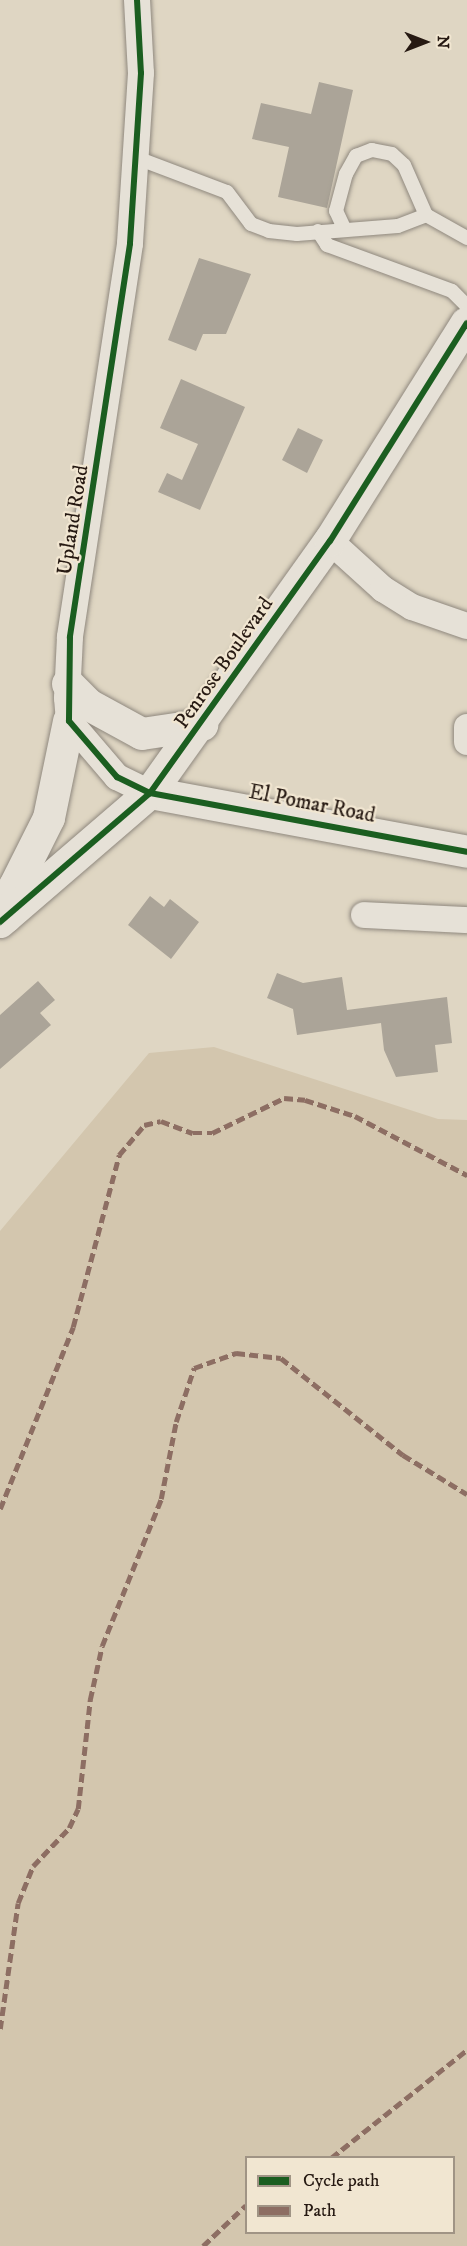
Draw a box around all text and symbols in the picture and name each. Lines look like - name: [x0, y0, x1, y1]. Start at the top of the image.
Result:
- north arrow: [395, 12, 455, 72]
- text: N: [433, 35, 453, 49]
- street label: Upland Road: [52, 463, 94, 577]
- street label: Penrose Boulevard: [169, 592, 279, 734]
- street label: El Pomar Road: [247, 779, 377, 829]
- legend: [245, 2156, 455, 2234]
- text: Cycle path: [303, 2170, 380, 2192]
- text: Path: [303, 2200, 336, 2222]

